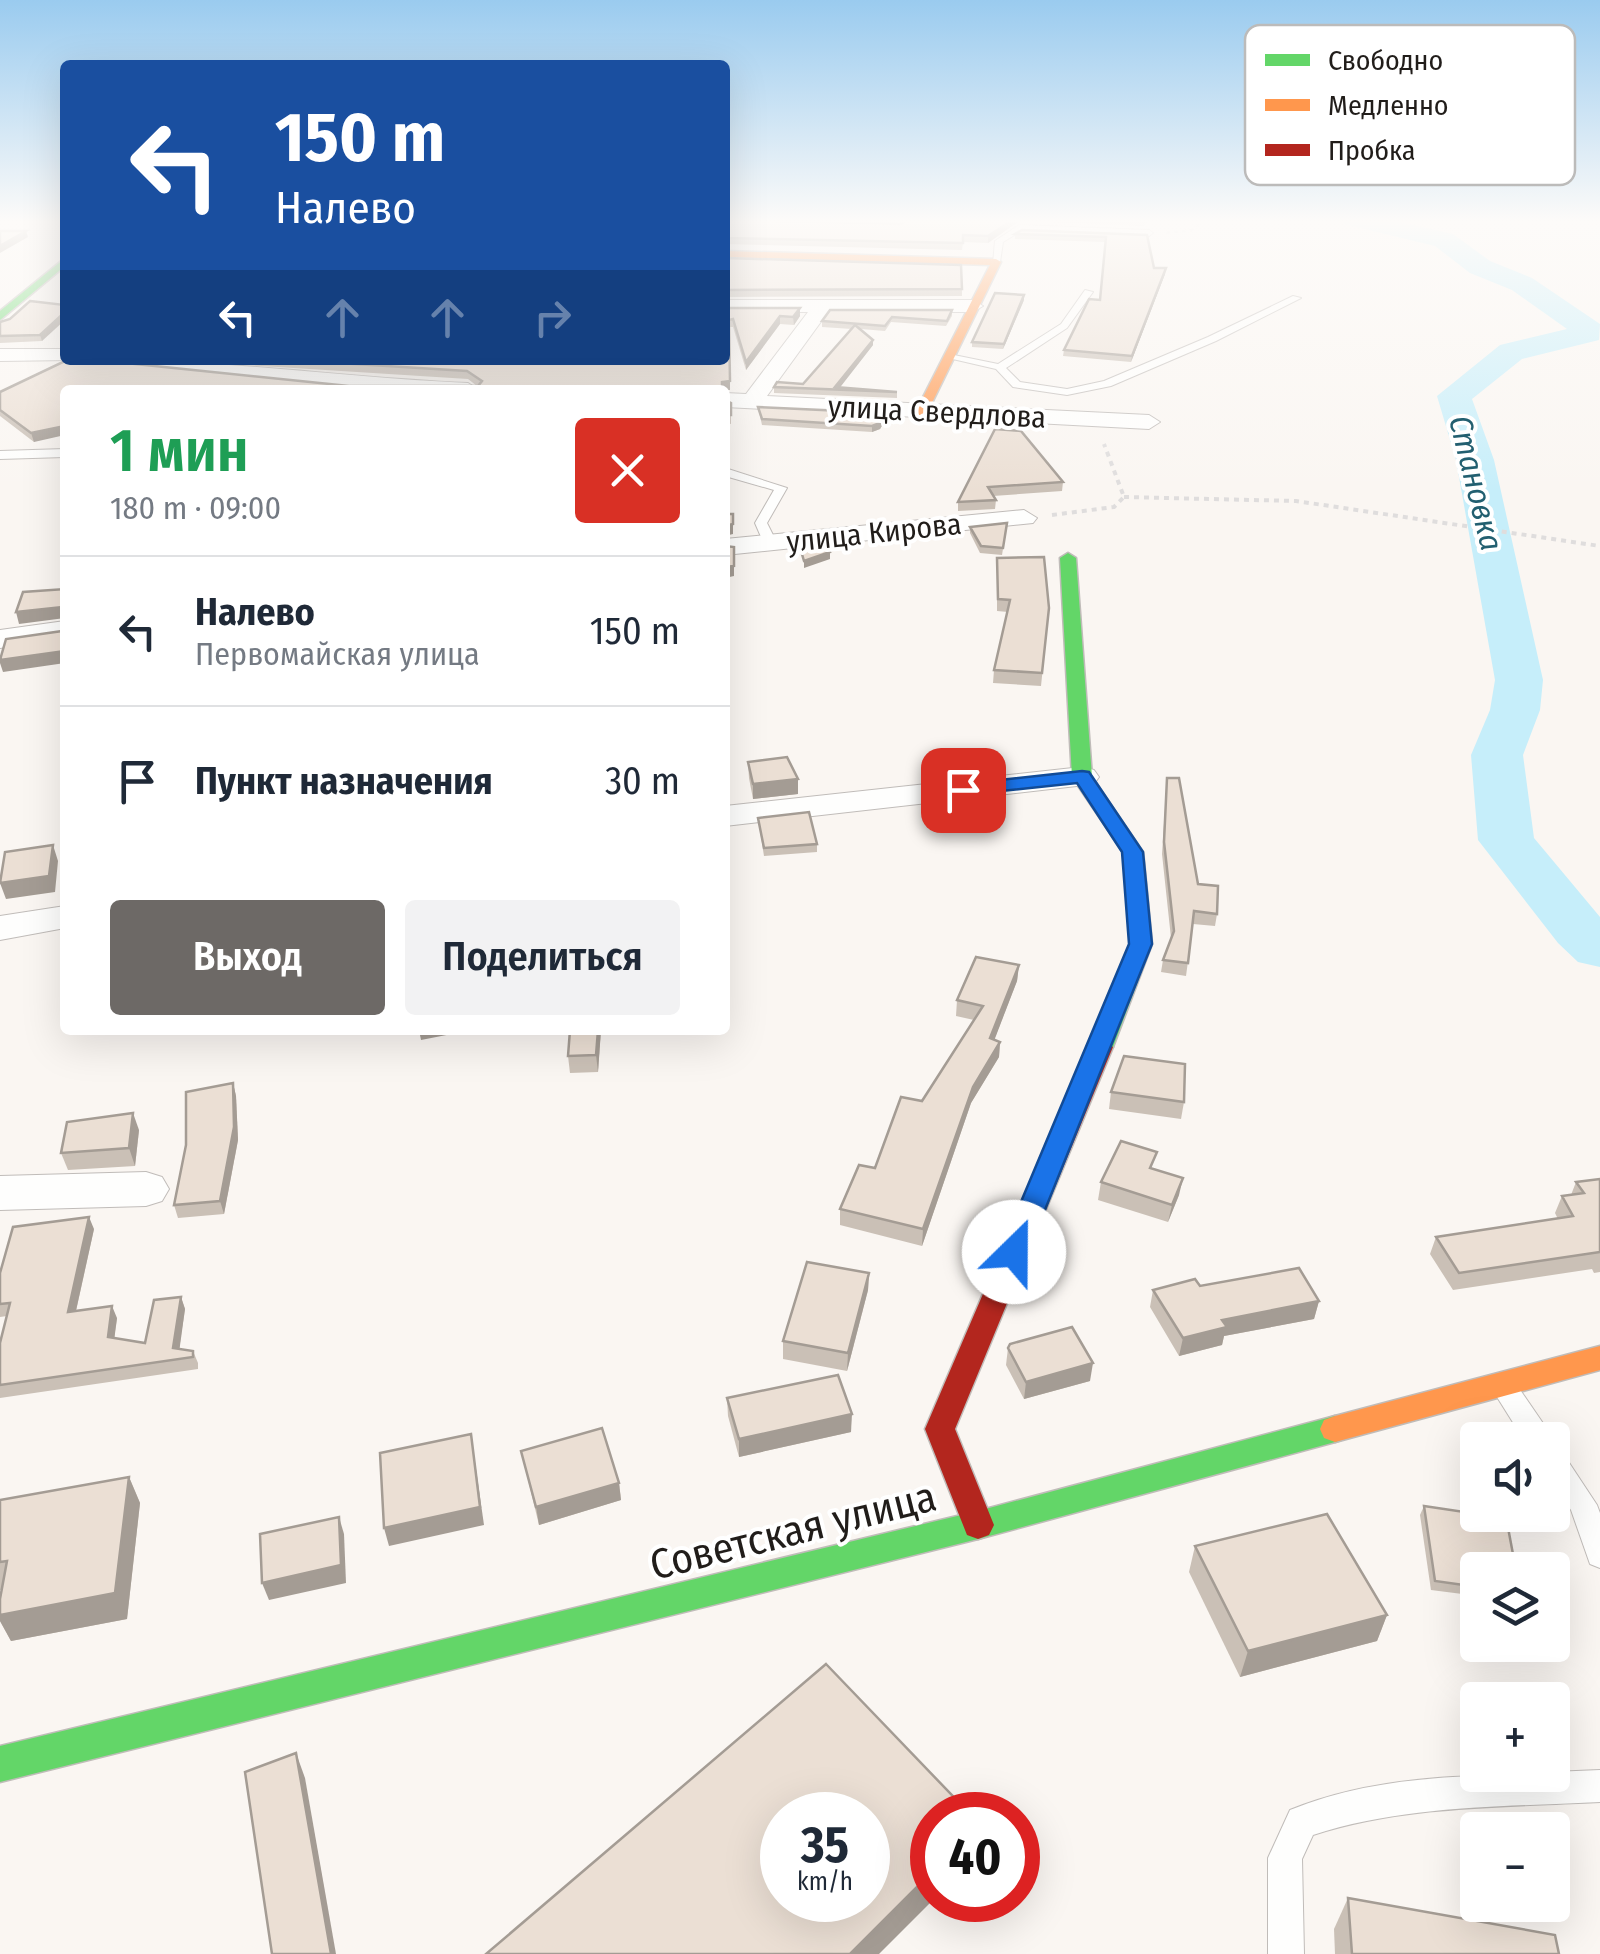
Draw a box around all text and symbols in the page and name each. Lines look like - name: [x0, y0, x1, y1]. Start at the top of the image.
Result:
- legend: [1245, 25, 1575, 185]
- text: Свободно: [1328, 44, 1443, 77]
- text: Медленно: [1328, 89, 1449, 122]
- text: 150 m: [275, 96, 445, 180]
- icon: left: [110, 100, 240, 230]
- text: Пробка: [1328, 134, 1415, 167]
- text: Налево: [275, 181, 416, 235]
- icon: left: [210, 290, 265, 345]
- icon: ahead: [315, 290, 370, 345]
- icon: ahead: [420, 290, 475, 345]
- icon: right: [525, 290, 580, 345]
- street label: улица Свердлова: [827, 388, 1047, 436]
- water label: Становка: [1441, 412, 1511, 554]
- text: 1 мин: [110, 415, 249, 487]
- button: close: [575, 418, 680, 523]
- text: 180 m · 09:00: [110, 489, 281, 527]
- street label: улица Кирова: [785, 506, 963, 560]
- text: Налево: [195, 589, 315, 635]
- icon: left: [110, 604, 165, 659]
- text: 150 m: [590, 608, 680, 654]
- text: Первомайская улица: [195, 635, 480, 673]
- pin: [921, 748, 1006, 833]
- icon: arrive: [110, 754, 165, 809]
- text: Пункт назначения: [195, 758, 493, 804]
- text: 30 m: [605, 758, 680, 804]
- icon: arrive: [936, 763, 991, 818]
- button: Выход: [110, 900, 385, 1015]
- button: Поделиться: [405, 900, 680, 1015]
- position arrow: [962, 1200, 1066, 1304]
- map controls: [1460, 1422, 1570, 1922]
- button: sound: [1460, 1422, 1570, 1532]
- street label: Советская улица: [645, 1471, 941, 1591]
- button: layers: [1460, 1552, 1570, 1662]
- button: +: [1460, 1682, 1570, 1792]
- speed limit sign: 40: [910, 1792, 1040, 1922]
- button: −: [1460, 1812, 1570, 1922]
- text: 35: [801, 1815, 849, 1875]
- text: km/h: [797, 1867, 853, 1897]

